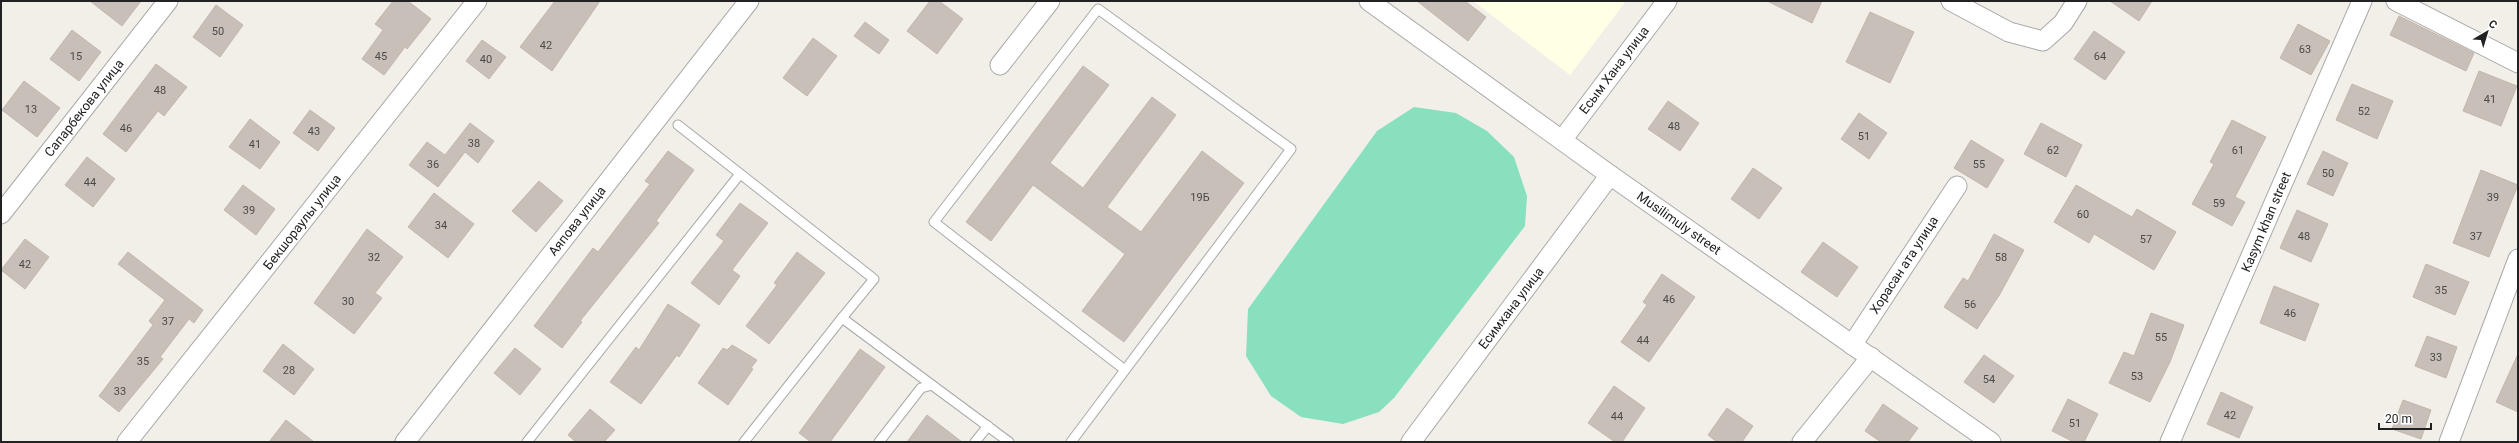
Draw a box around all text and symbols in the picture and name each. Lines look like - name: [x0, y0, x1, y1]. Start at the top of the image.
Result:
- north arrow: [2467, 12, 2507, 52]
- text: С: [2486, 17, 2500, 32]
- street label: Есым Хана улица: [1576, 23, 1652, 117]
- house number: 50: [212, 25, 224, 38]
- house number: 42: [540, 39, 552, 52]
- house number: 63: [2299, 43, 2311, 56]
- house number: 15: [70, 50, 82, 63]
- house number: 45: [375, 50, 387, 63]
- house number: 64: [2094, 50, 2106, 63]
- house number: 40: [480, 53, 492, 66]
- street label: Сапарбекова улица: [41, 56, 127, 160]
- house number: 48: [154, 84, 166, 97]
- house number: 41: [2484, 93, 2496, 106]
- house number: 13: [25, 103, 37, 116]
- house number: 52: [2358, 105, 2370, 118]
- house number: 48: [1668, 120, 1680, 133]
- house number: 46: [120, 122, 132, 135]
- house number: 43: [308, 125, 320, 138]
- house number: 51: [1858, 130, 1870, 143]
- house number: 38: [468, 137, 480, 150]
- house number: 41: [249, 138, 261, 151]
- house number: 62: [2047, 144, 2059, 157]
- house number: 61: [2232, 144, 2244, 157]
- house number: 36: [427, 158, 439, 171]
- house number: 55: [1973, 158, 1985, 171]
- house number: 50: [2322, 167, 2334, 180]
- street label: Kasym khan street: [2238, 170, 2294, 274]
- street label: Бекшораулы улица: [260, 171, 344, 273]
- house number: 44: [84, 176, 96, 189]
- street label: Аяпова улица: [545, 183, 609, 259]
- street label: Musilimuly street: [1634, 188, 1724, 258]
- house number: 19Б: [1190, 191, 1210, 204]
- house number: 39: [2487, 191, 2499, 204]
- house number: 59: [2213, 197, 2225, 210]
- house number: 39: [243, 204, 255, 217]
- house number: 60: [2077, 208, 2089, 221]
- street label: Хорасан ата улица: [1867, 213, 1941, 317]
- house number: 34: [435, 219, 447, 232]
- house number: 48: [2298, 230, 2310, 243]
- house number: 37: [2470, 230, 2482, 243]
- house number: 57: [2140, 233, 2152, 246]
- house number: 32: [368, 251, 380, 264]
- house number: 58: [1995, 251, 2007, 264]
- house number: 42: [19, 258, 31, 271]
- street label: Есимхана улица: [1475, 264, 1547, 352]
- house number: 35: [2435, 284, 2447, 297]
- house number: 46: [1663, 293, 1675, 306]
- house number: 30: [342, 295, 354, 308]
- house number: 56: [1964, 298, 1976, 311]
- house number: 46: [2284, 307, 2296, 320]
- house number: 37: [162, 315, 174, 328]
- house number: 55: [2155, 331, 2167, 344]
- house number: 44: [1637, 334, 1649, 347]
- house number: 33: [2430, 351, 2442, 364]
- house number: 35: [137, 355, 149, 368]
- house number: 28: [283, 364, 295, 377]
- house number: 53: [2131, 370, 2143, 383]
- house number: 54: [1983, 373, 1995, 386]
- house number: 33: [114, 385, 126, 398]
- scale bar: [2379, 405, 2431, 431]
- house number: 42: [2224, 409, 2236, 422]
- house number: 44: [1611, 410, 1623, 423]
- text: 20 m: [2385, 412, 2412, 426]
- house number: 51: [2069, 417, 2081, 430]

